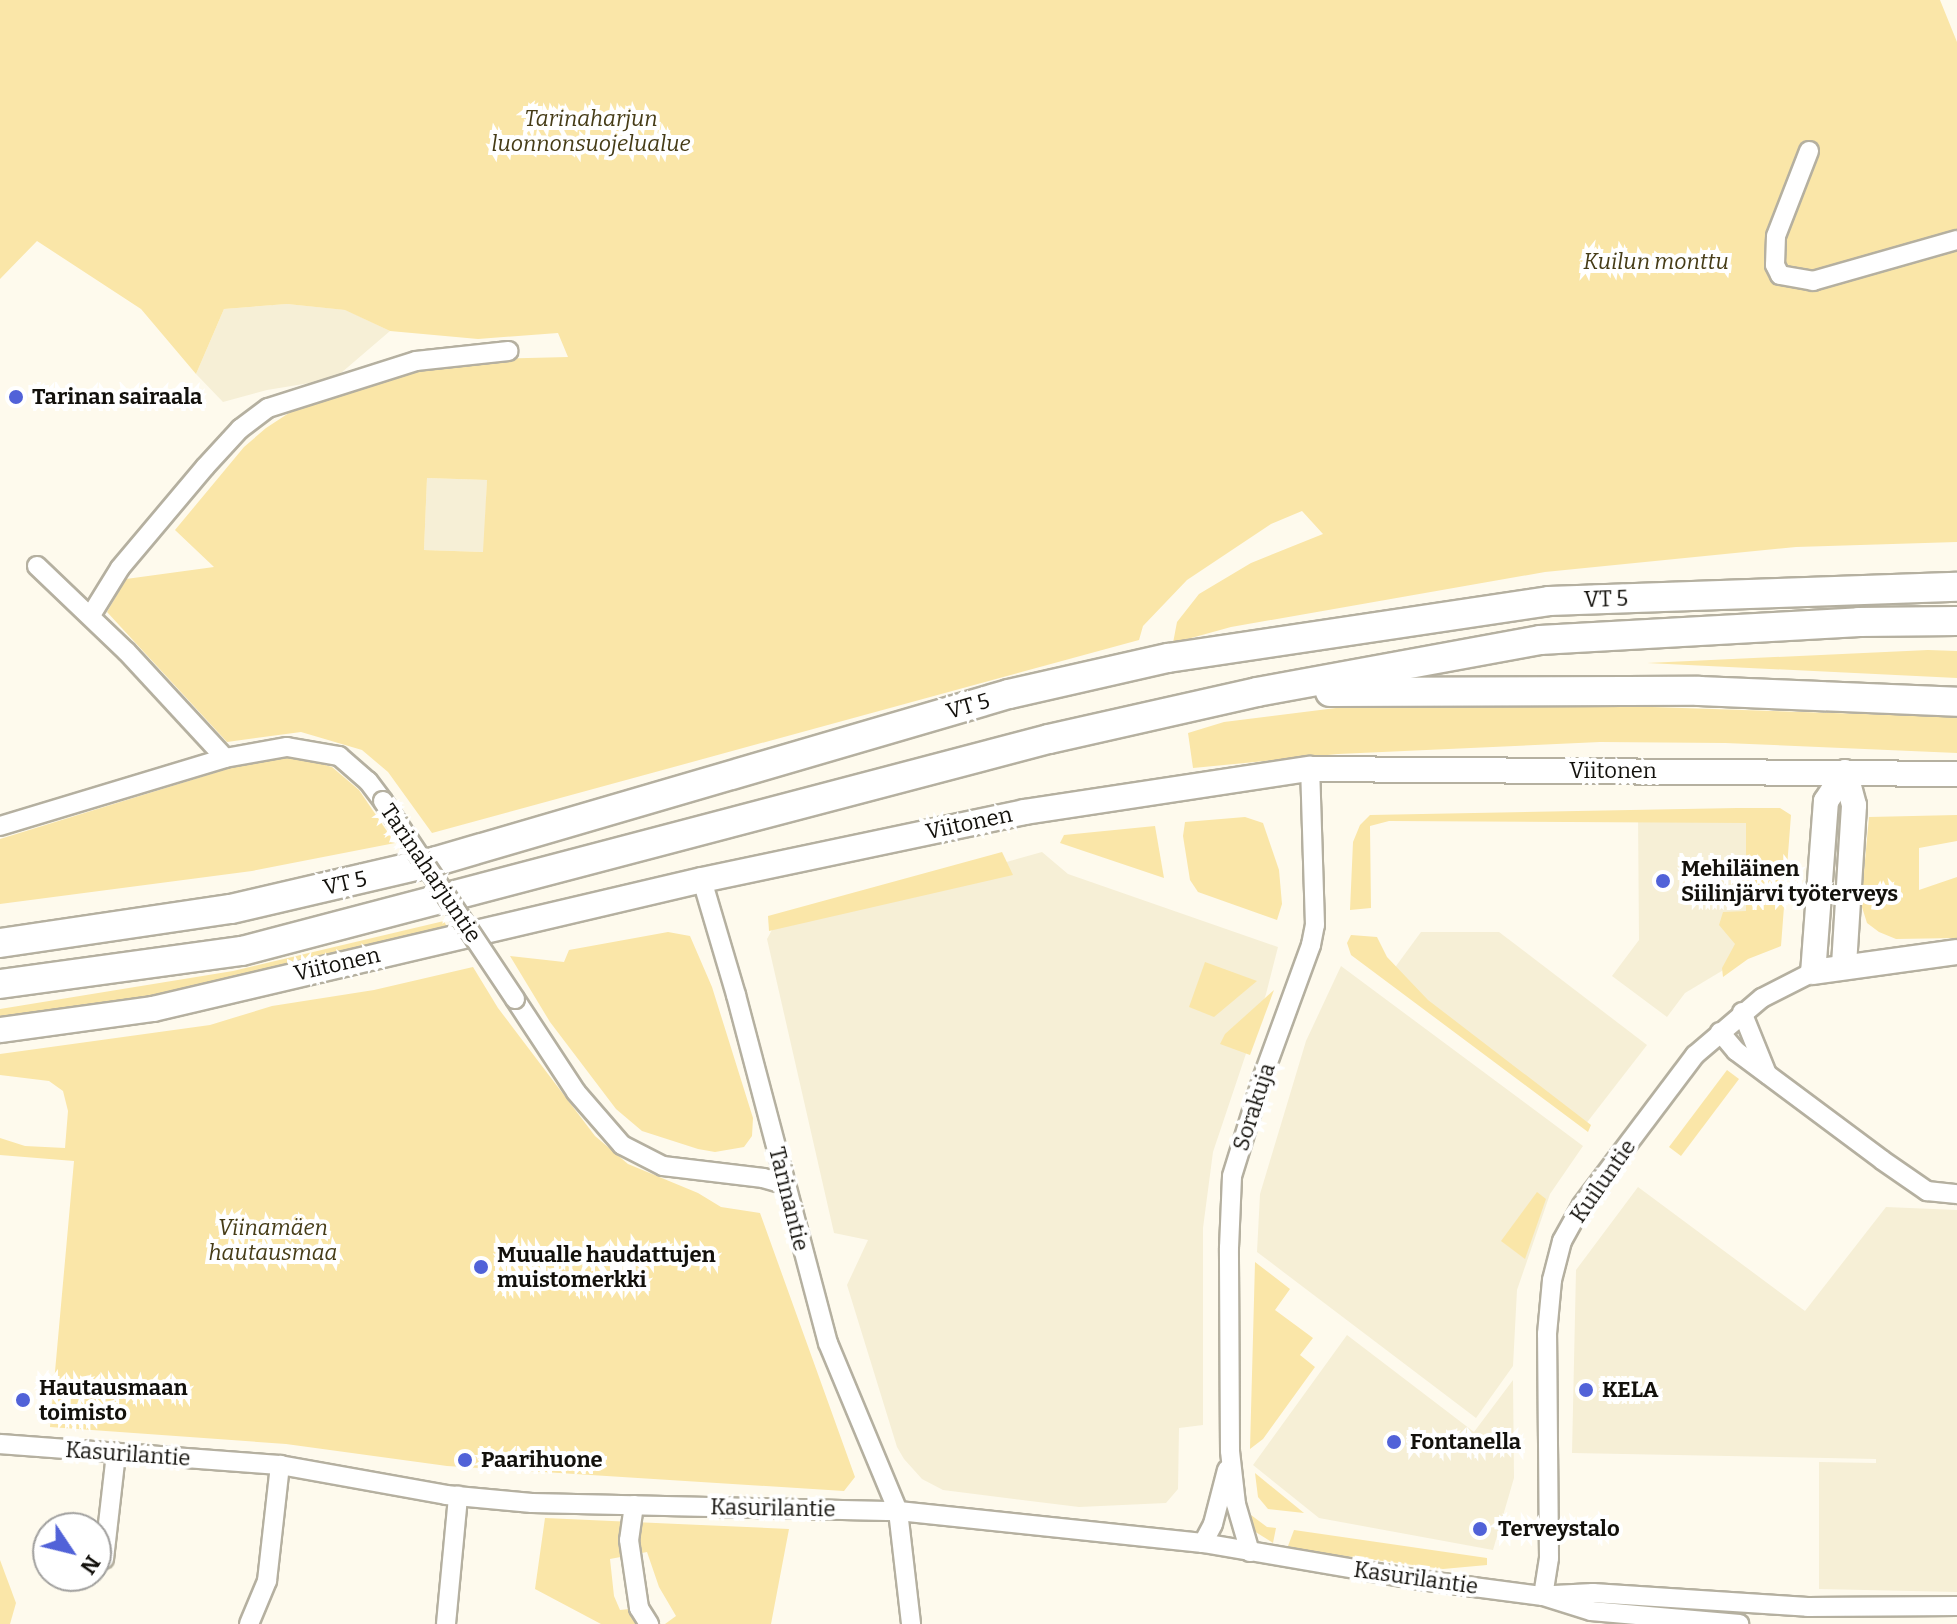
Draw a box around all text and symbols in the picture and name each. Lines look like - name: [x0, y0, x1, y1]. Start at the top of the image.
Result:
- park label: Tarinaharjun luonnonsuojelualue: [492, 105, 690, 156]
- park label: Kuilun monttu: [1583, 249, 1729, 275]
- place label: Tarinan sairaala: [32, 384, 202, 410]
- marker: Tarinan sairaala: [7, 388, 25, 406]
- street label: VT 5: [1584, 585, 1628, 613]
- street label: VT 5: [943, 687, 993, 725]
- street label: Viitonen: [1569, 758, 1657, 784]
- street label: Tarinaharjuntie: [375, 799, 487, 947]
- street label: Viitonen: [923, 801, 1015, 845]
- place label: Mehiläinen Siilinjärvi työterveys: [1681, 855, 1898, 906]
- street label: VT 5: [321, 865, 369, 901]
- marker: Mehiläinen Siilinjärvi työterveys: [1652, 870, 1674, 892]
- street label: Viitonen: [291, 941, 383, 987]
- street label: Sorakuja: [1227, 1060, 1281, 1154]
- street label: Kuiluntie: [1565, 1134, 1641, 1228]
- street label: Tarinantie: [763, 1144, 815, 1254]
- park label: Viinamäen hautausmaa: [209, 1214, 337, 1266]
- place label: Muualle haudattujen muistomerkki: [497, 1241, 716, 1292]
- marker: Muualle haudattujen muistomerkki: [472, 1258, 490, 1276]
- place label: Hautausmaan toimisto: [39, 1374, 188, 1426]
- place label: KELA: [1602, 1377, 1658, 1403]
- marker: KELA: [1577, 1381, 1595, 1399]
- marker: Hautausmaan toimisto: [14, 1391, 32, 1409]
- place label: Fontanella: [1410, 1429, 1521, 1455]
- marker: Fontanella: [1385, 1433, 1403, 1451]
- street label: Kasurilantie: [65, 1436, 191, 1472]
- place label: Paarihuone: [481, 1447, 603, 1473]
- marker: Paarihuone: [456, 1451, 474, 1469]
- street label: Kasurilantie: [710, 1494, 836, 1522]
- north arrow: [32, 1512, 112, 1592]
- place label: Terveystalo: [1498, 1516, 1620, 1542]
- marker: Terveystalo: [1469, 1518, 1491, 1540]
- text: N: [75, 1550, 106, 1580]
- street label: Kasurilantie: [1352, 1556, 1480, 1600]

